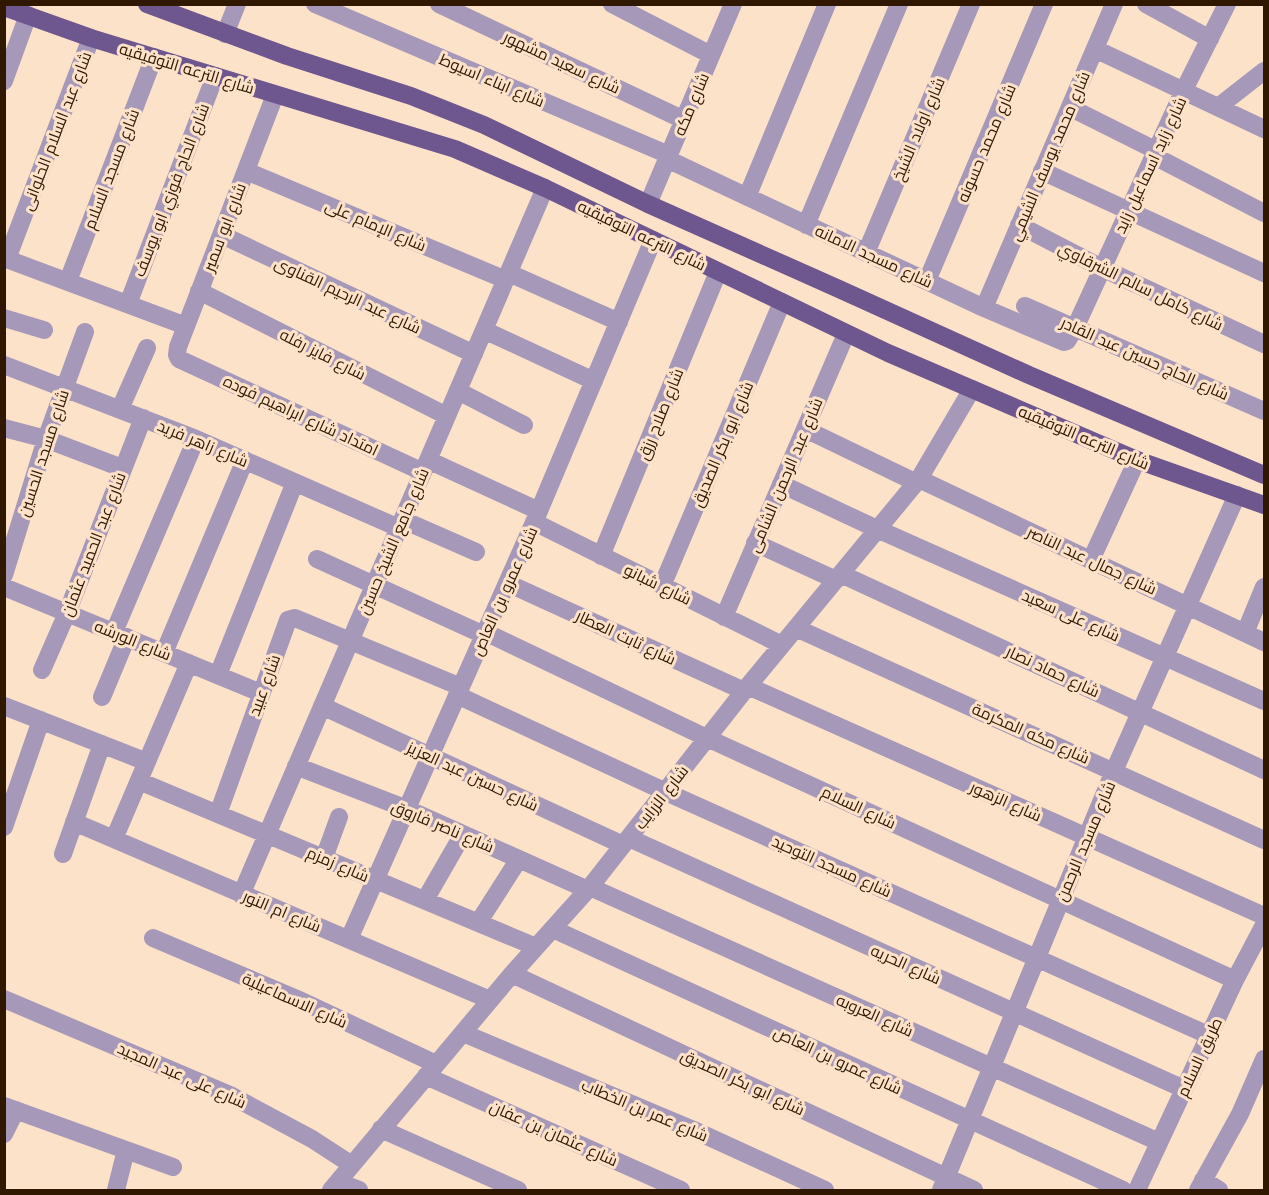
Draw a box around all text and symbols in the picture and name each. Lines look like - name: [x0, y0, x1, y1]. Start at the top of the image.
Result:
- street label: شارع سعيد مشهور: [499, 27, 623, 100]
- street label: شارع الترعه التوفيقيه: [117, 39, 257, 100]
- street label: شارع عبد السلام الحلوانى: [17, 49, 97, 214]
- street label: شارع ابناء اسيوط: [436, 50, 547, 113]
- street label: شارع محمد يوسف الشيمي: [1005, 69, 1098, 245]
- street label: شارع مكه: [670, 70, 715, 139]
- street label: شارع اولاد الشيخ: [888, 75, 951, 184]
- street label: شارع محمد حسونه: [953, 81, 1022, 206]
- street label: شارع زايد اسماعيل زايد: [1110, 94, 1192, 237]
- street label: شارع الحاج فوزي ابو يوسف: [130, 101, 217, 281]
- street label: شارع مسجد السلام: [80, 106, 145, 233]
- street label: شارع ابو سمير: [199, 180, 252, 276]
- street label: شارع الإمام على: [322, 196, 429, 257]
- street label: شارع الترعه التوفيقيه: [574, 196, 709, 276]
- street label: شارع مسجد الامانه: [811, 221, 935, 294]
- street label: شارع كامل سالم الشرقاوي: [1054, 238, 1226, 338]
- street label: شارع عبد الرحيم القناوى: [271, 253, 424, 340]
- street label: شارع الحاج حسين عبد القادر: [1056, 312, 1232, 406]
- street label: شارع فايز رفله: [276, 325, 369, 386]
- street label: شارع صلاح رزق: [633, 366, 689, 464]
- street label: امتداد شارع ابراهيم فوده: [219, 371, 381, 462]
- street label: شارع ابو بكر الصديق: [687, 379, 759, 510]
- street label: شارع مسجد الحسين: [14, 387, 75, 520]
- street label: شارع عبد الرحمن الشامى: [744, 395, 828, 556]
- street label: شارع الترعه التوفيقيه: [1015, 401, 1152, 475]
- street label: شارع زاهر فريد: [154, 416, 251, 473]
- street label: شارع جامع الشيخ حسين: [354, 465, 435, 618]
- street label: شارع عبد الحميد عثمان: [57, 469, 132, 620]
- street label: شارع جمال عبد الناصر: [1022, 522, 1160, 601]
- street label: شارع عمرو بن العاص: [467, 524, 543, 659]
- street label: شارع شبانو: [620, 560, 695, 611]
- street label: شارع على سعيد: [1018, 585, 1123, 647]
- street label: شارع ثابت العطار: [571, 606, 679, 671]
- street label: شارع الورشه: [91, 616, 174, 666]
- street label: شارع حماد نصار: [1001, 641, 1103, 703]
- street label: شارع عبيد: [245, 652, 286, 719]
- street label: شارع مكه المكرمة: [968, 699, 1092, 770]
- street label: شارع حسين عبد العزيز: [402, 737, 541, 817]
- street label: شارع الزرايب: [631, 762, 694, 834]
- street label: شارع الزهور: [965, 777, 1044, 827]
- street label: شارع مسجد الرحمن: [1052, 778, 1121, 905]
- street label: شارع السلام: [818, 782, 899, 835]
- street label: شارع ناصر فاروق: [388, 796, 497, 858]
- street label: شارع مسجد التوحيد: [768, 832, 895, 903]
- street label: شارع زمزم: [303, 843, 372, 888]
- street label: شارع ام النور: [238, 886, 324, 938]
- street label: شارع الحريه: [867, 941, 944, 990]
- street label: شارع الاسماعيلية: [239, 969, 350, 1034]
- street label: شارع العروبه: [832, 990, 916, 1043]
- street label: طريق السلام: [1173, 1015, 1228, 1101]
- street label: شارع عمرو بن العاص: [770, 1022, 905, 1100]
- street label: شارع على عبد المجيد: [114, 1039, 249, 1114]
- street label: شارع ابو بكر الصديق: [677, 1045, 808, 1121]
- street label: شارع عمر بن الخطاب: [578, 1075, 711, 1148]
- street label: شارع عثمان بن عفان: [486, 1097, 621, 1172]

